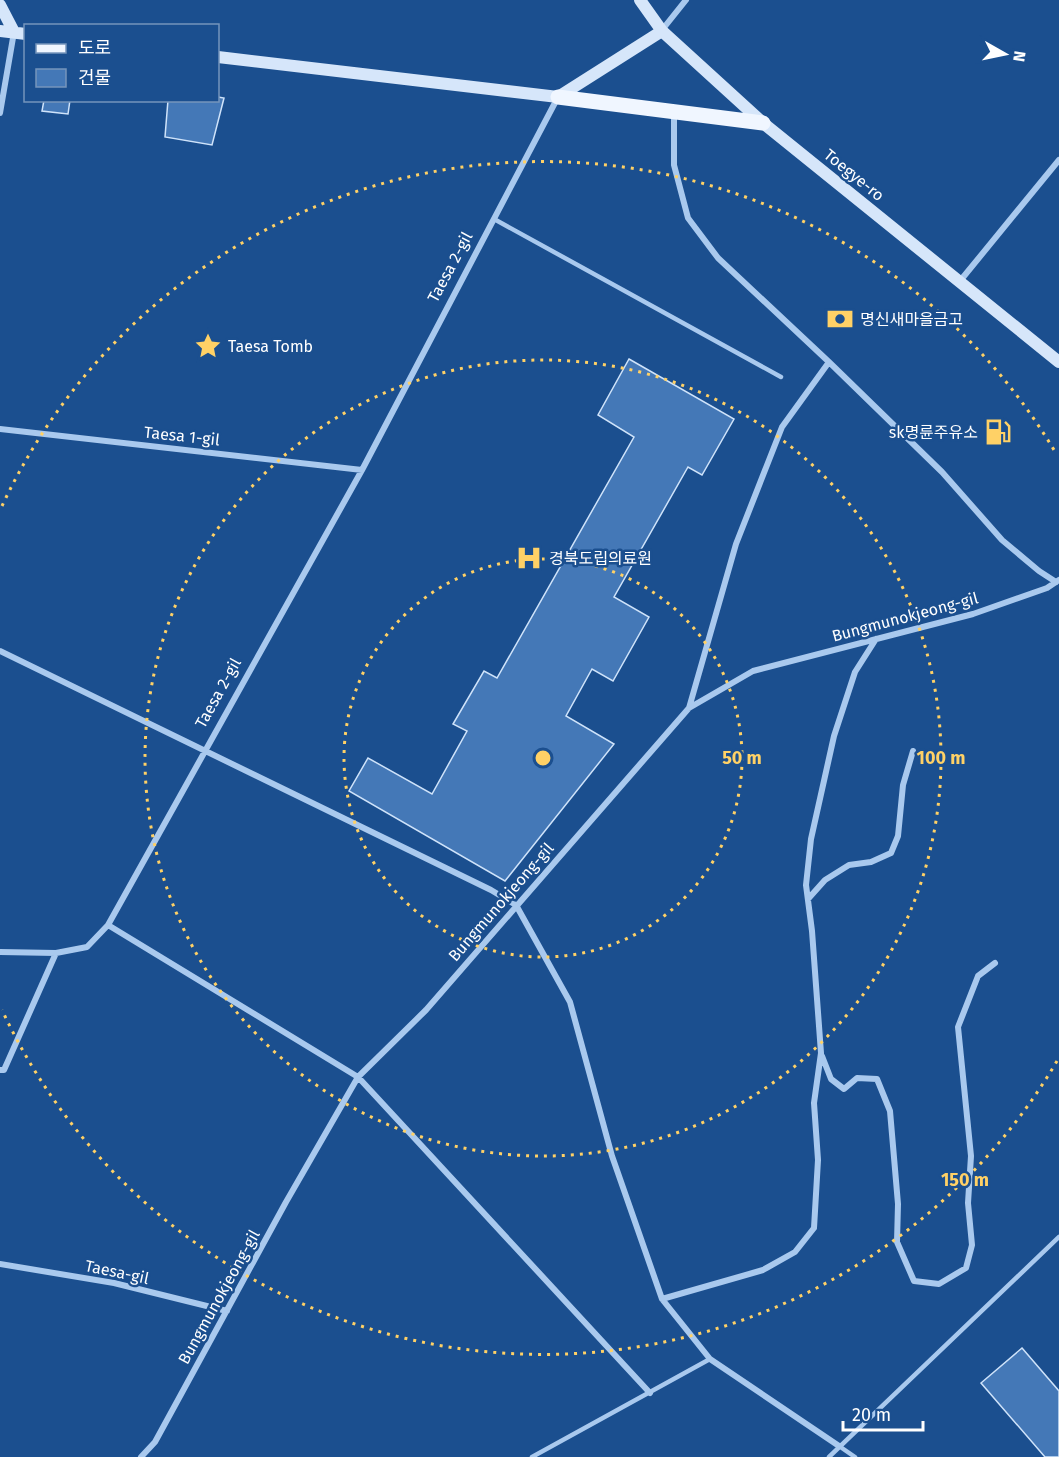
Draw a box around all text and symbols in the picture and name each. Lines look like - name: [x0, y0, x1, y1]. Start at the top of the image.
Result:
- legend: [24, 24, 219, 102]
- north arrow: [975, 24, 1035, 84]
- text: 도로: [78, 37, 111, 59]
- text: N: [1009, 50, 1030, 63]
- text: 건물: [78, 67, 111, 89]
- street label: Toegye-ro: [820, 145, 888, 205]
- street label: Taesa 2-gil: [424, 228, 477, 305]
- bank icon: 명신새마을금고: [825, 304, 855, 334]
- place label: 명신새마을금고: [860, 310, 963, 329]
- place icon: Taesa Tomb: [193, 331, 223, 361]
- place label: Taesa Tomb: [228, 337, 313, 356]
- fuel station icon: sk명륜주유소: [983, 417, 1013, 447]
- street label: Taesa 1-gil: [143, 423, 221, 449]
- place label: sk명륜주유소: [889, 423, 978, 442]
- hospital icon: 경북도립의료원: [514, 543, 544, 573]
- place label: 경북도립의료원: [549, 549, 652, 568]
- street label: Bungmunokjeong-gil: [830, 588, 981, 646]
- street label: Taesa 2-gil: [191, 654, 245, 731]
- text: 50 m: [722, 747, 762, 769]
- text: 100 m: [917, 747, 965, 769]
- centre of rings: [533, 748, 553, 768]
- street label: Bungmunokjeong-gil: [444, 839, 558, 965]
- text: 150 m: [941, 1169, 989, 1191]
- street label: Bungmunokjeong-gil: [174, 1226, 264, 1368]
- street label: Taesa-gil: [83, 1256, 151, 1288]
- scale bar: [843, 1394, 922, 1432]
- text: 20 m: [852, 1404, 891, 1426]

